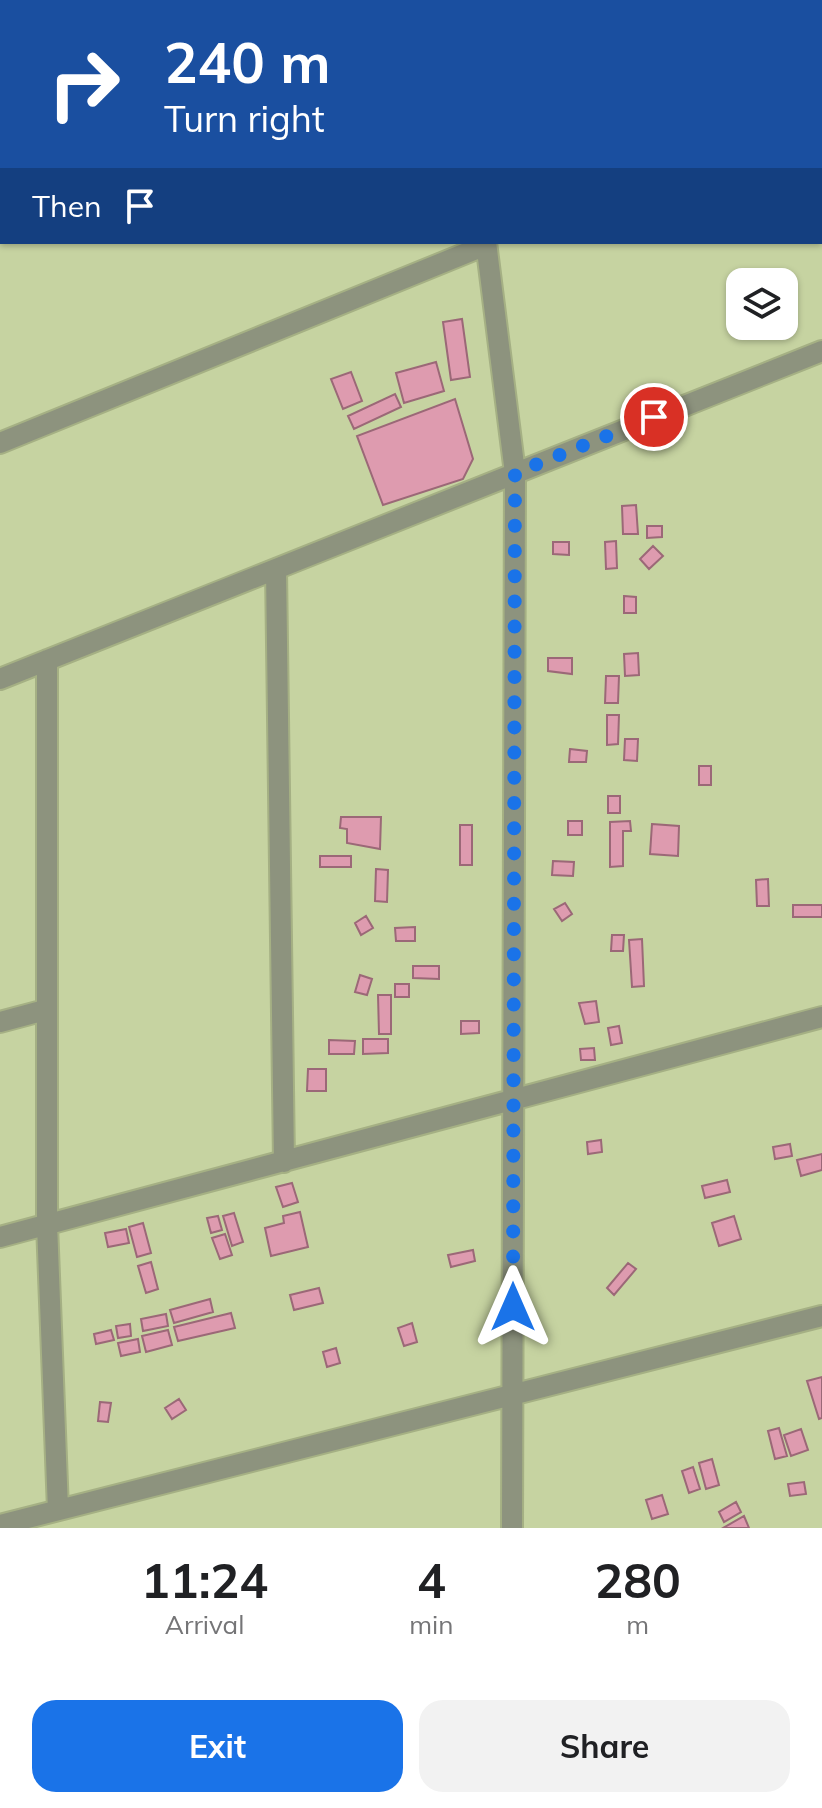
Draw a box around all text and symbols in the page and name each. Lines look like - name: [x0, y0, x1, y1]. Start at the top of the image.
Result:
- text: 240 m: [164, 27, 331, 97]
- icon: right: [32, 32, 136, 136]
- text: Turn right: [164, 96, 325, 141]
- icon: arrive: [118, 184, 162, 228]
- text: Then: [32, 187, 102, 225]
- map controls: [726, 268, 798, 340]
- button: layers: [726, 268, 798, 340]
- pin: [620, 383, 688, 451]
- icon: arrive: [632, 395, 676, 439]
- position arrow: [471, 1265, 555, 1349]
- text: 11:24: [141, 1550, 268, 1610]
- text: 4: [417, 1550, 446, 1610]
- text: 280: [595, 1550, 681, 1610]
- text: Arrival: [165, 1608, 244, 1641]
- text: min: [409, 1608, 453, 1641]
- text: m: [626, 1608, 649, 1641]
- button: Exit: [32, 1700, 403, 1792]
- button: Share: [419, 1700, 790, 1792]

